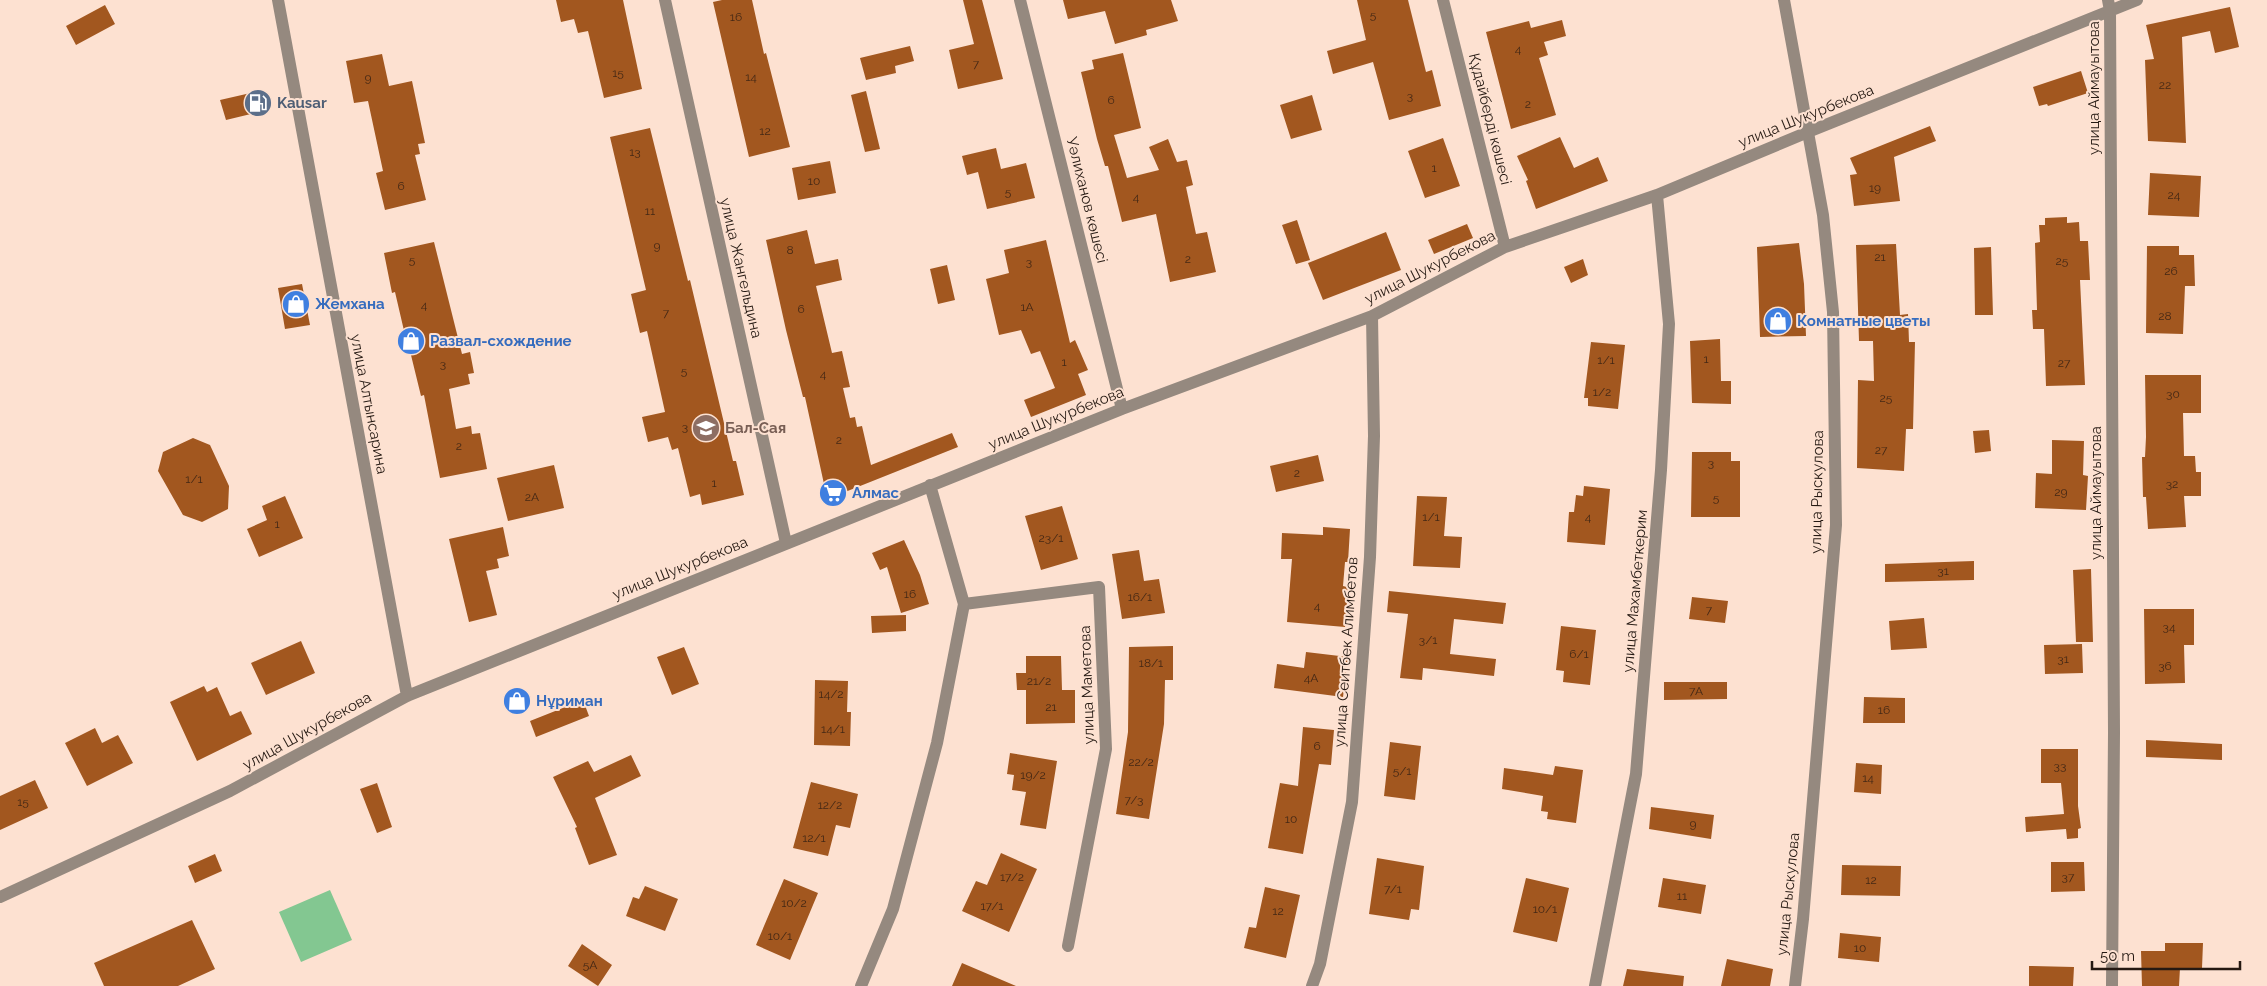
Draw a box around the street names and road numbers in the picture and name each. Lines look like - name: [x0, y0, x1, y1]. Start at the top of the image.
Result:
- street label: улица Аймауытова: [2085, 21, 2103, 155]
- street label: Құдайберді көшесі: [1465, 51, 1515, 187]
- street label: улица Шукурбекова: [1736, 81, 1876, 151]
- street label: Уәлиханов көшесі: [1063, 135, 1111, 265]
- street label: улица Жангельдина: [716, 196, 766, 340]
- street label: улица Шукурбекова: [1362, 226, 1498, 308]
- street label: улица Алтынсарина: [347, 333, 391, 475]
- street label: улица Шукурбекова: [986, 383, 1126, 453]
- street label: улица Аймауытова: [2087, 426, 2105, 560]
- street label: улица Рыскулова: [1807, 430, 1827, 554]
- street label: улица Махамбеткерим: [1619, 509, 1651, 673]
- street label: улица Шукурбекова: [610, 533, 750, 603]
- street label: улица Сеитбек Алимбетов: [1330, 556, 1362, 748]
- street label: улица Маметова: [1076, 625, 1098, 745]
- street label: улица Шукурбекова: [240, 688, 374, 774]
- street label: улица Рыскулова: [1773, 832, 1803, 956]

